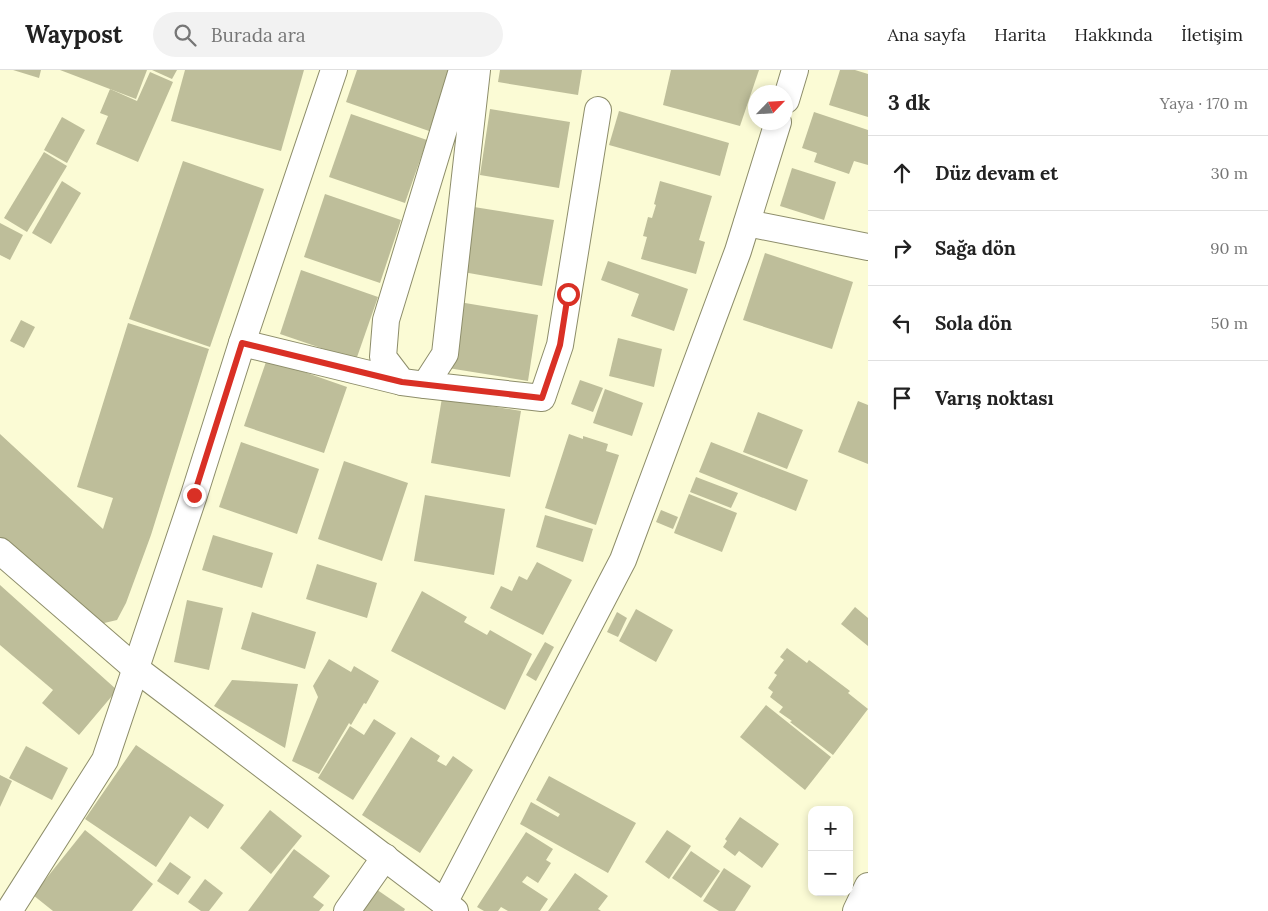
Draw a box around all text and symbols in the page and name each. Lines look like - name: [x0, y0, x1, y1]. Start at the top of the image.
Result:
- search box: [153, 12, 503, 57]
- text: Waypost: [25, 19, 123, 50]
- icon: search: [171, 21, 199, 49]
- text: Burada ara: [211, 23, 306, 47]
- text: Ana sayfa: [888, 23, 966, 46]
- text: Harita: [994, 23, 1046, 46]
- text: Hakkında: [1074, 23, 1153, 46]
- text: İletişim: [1181, 23, 1243, 46]
- north arrow: [748, 85, 793, 130]
- text: 3 dk: [888, 89, 930, 116]
- text: Yaya · 170 m: [1160, 93, 1248, 113]
- icon: ahead: [888, 159, 916, 187]
- text: Düz devam et: [935, 161, 1058, 185]
- text: 30 m: [1211, 163, 1248, 183]
- icon: right: [888, 234, 916, 262]
- text: Sağa dön: [935, 236, 1016, 260]
- text: 90 m: [1210, 238, 1248, 258]
- route start: [557, 283, 580, 306]
- icon: left: [888, 309, 916, 337]
- text: Sola dön: [935, 311, 1012, 335]
- text: 50 m: [1211, 313, 1248, 333]
- icon: arrive: [888, 384, 916, 412]
- text: Varış noktası: [935, 386, 1054, 410]
- route end: [183, 484, 206, 507]
- map controls: [808, 806, 853, 896]
- button: +: [808, 806, 853, 851]
- button: −: [808, 851, 853, 896]

